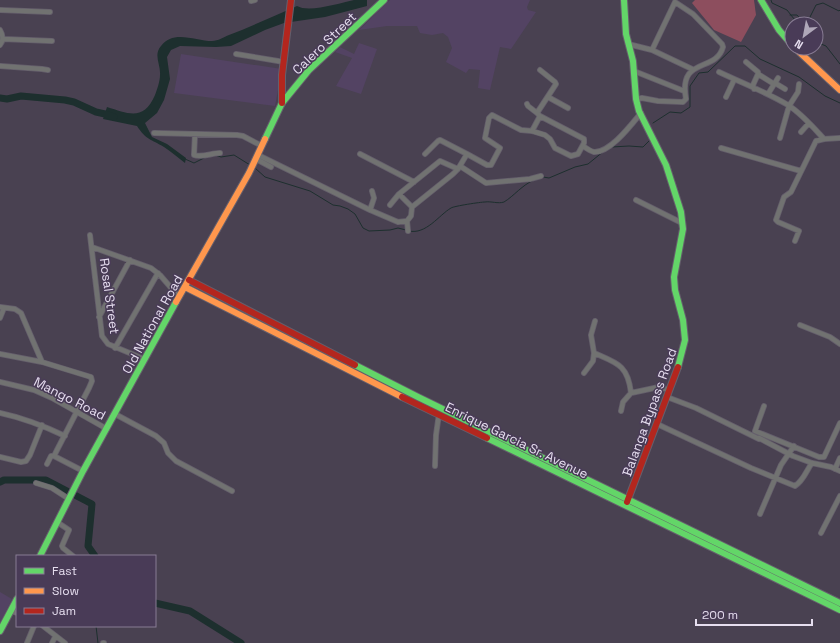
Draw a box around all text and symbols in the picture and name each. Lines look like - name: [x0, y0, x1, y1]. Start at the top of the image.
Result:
- street label: Calero Street: [289, 9, 360, 78]
- north arrow: [784, 16, 824, 56]
- text: N: [792, 37, 806, 52]
- street label: Rosal Street: [96, 257, 123, 335]
- street label: Old National Road: [118, 272, 187, 377]
- street label: Balanga Bypass Road: [618, 346, 681, 479]
- street label: Mango Road: [31, 373, 109, 424]
- street label: Enrique Garcia Sr. Avenue: [442, 398, 591, 483]
- legend: [16, 555, 156, 627]
- text: Fast: [52, 563, 77, 579]
- text: Slow: [52, 583, 79, 599]
- scale bar: [696, 601, 812, 627]
- text: Jam: [52, 603, 76, 619]
- text: 200 m: [702, 607, 738, 623]

